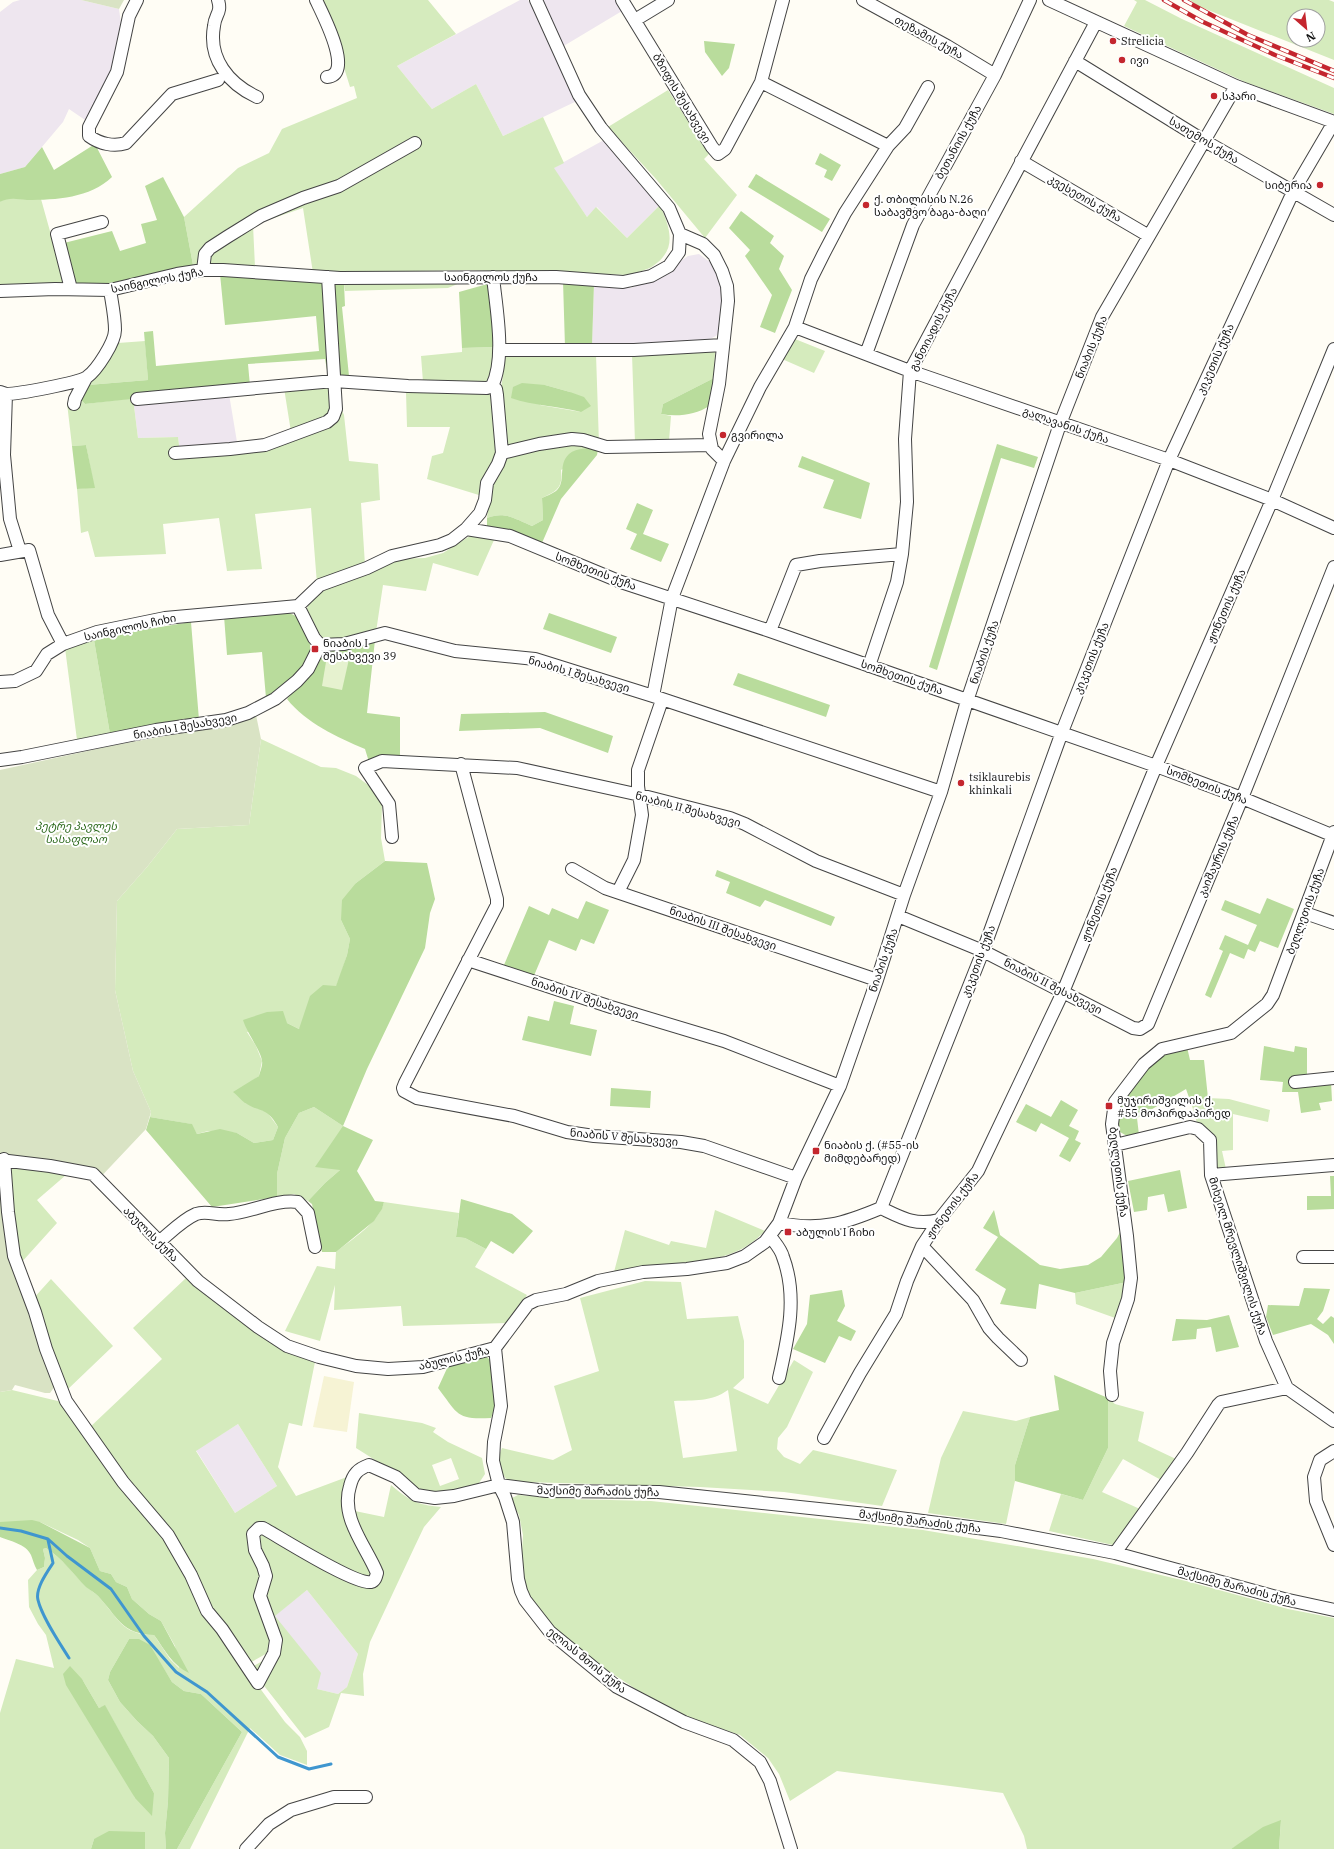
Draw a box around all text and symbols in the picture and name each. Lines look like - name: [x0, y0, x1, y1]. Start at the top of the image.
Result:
- north arrow: [1286, 8, 1326, 48]
- street label: თეზამის ქუჩა: [892, 12, 966, 62]
- text: N: [1303, 29, 1318, 45]
- place label: Strelicia: [1121, 34, 1164, 48]
- marker: Strelicia: [1108, 36, 1118, 46]
- street label: ბზიფის შესახვევი: [650, 51, 714, 145]
- place label: ივი: [1130, 53, 1149, 67]
- marker: ივი: [1117, 55, 1127, 65]
- place label: სპარი: [1222, 89, 1256, 103]
- marker: სპარი: [1209, 91, 1219, 101]
- street label: ბეთანიის ქუჩა: [932, 102, 984, 182]
- street label: სათემოს ქუჩა: [1166, 114, 1242, 166]
- street label: კვესეთის ქუჩა: [1046, 171, 1124, 225]
- place label: სიბერია: [1265, 178, 1312, 192]
- marker: სიბერია: [1315, 180, 1325, 190]
- place label: ქ. თბილისის N.26 საბავშვო ბაგა-ბაღი: [874, 192, 987, 219]
- marker: ქ. თბილისის N.26 საბავშვო ბაგა-ბაღი: [861, 200, 871, 210]
- street label: საინგილოს ქუჩა: [110, 264, 204, 296]
- street label: საინგილოს ქუჩა: [444, 270, 538, 284]
- street label: განთიადის ქუჩა: [906, 285, 960, 373]
- street label: ნიაბის ქუჩა: [1072, 313, 1110, 381]
- street label: კიკეთის ქუჩა: [1193, 321, 1237, 397]
- street label: გალავანის ქუჩა: [1021, 404, 1111, 446]
- place label: გვირილა: [731, 428, 783, 442]
- marker: გვირილა: [718, 430, 728, 440]
- street label: სომხეთის ქუჩა: [553, 549, 639, 593]
- street label: ჟონეთის ქუჩა: [1203, 567, 1249, 645]
- street label: საინგილოს ჩიხი: [83, 610, 177, 644]
- street label: ნიაბის ქუჩა: [966, 618, 1002, 686]
- street label: კიკეთის ქუჩა: [1070, 620, 1112, 696]
- place label: ნიაბის I შესახვევი 39: [323, 636, 396, 663]
- marker: ნიაბის I შესახვევი 39: [310, 644, 320, 654]
- street label: ნიაბის I შესახვევი: [527, 653, 631, 695]
- street label: სომხეთის ქუჩა: [859, 656, 945, 698]
- street label: ნიაბის I შესახვევი: [132, 710, 238, 742]
- street label: სომხეთის ქუჩა: [1164, 763, 1250, 807]
- place label: tsiklaurebis khinkali: [969, 770, 1030, 797]
- marker: tsiklaurebis khinkali: [956, 778, 966, 788]
- street label: ნიაბის II შესახვევი: [634, 788, 742, 830]
- street label: კაიშაურის ქუჩა: [1194, 813, 1242, 899]
- park label: პეტრე პავლეს სასაფლაო: [35, 819, 117, 846]
- street label: ჟონეთის ქუჩა: [1078, 864, 1120, 944]
- street label: ბეღლეთის ქუჩა: [1283, 866, 1327, 956]
- street label: ნიაბის III შესახვევი: [667, 903, 779, 953]
- street label: კიკეთის ქუჩა: [958, 923, 998, 999]
- street label: ნიაბის ქუჩა: [865, 926, 901, 994]
- street label: ნიაბის II შესახვევი: [1001, 955, 1105, 1017]
- street label: ნიაბის IV შესახვევი: [529, 974, 641, 1022]
- place label: მუჯირიშვილის ქ. #55 მოპირდაპირედ: [1117, 1093, 1231, 1120]
- marker: მუჯირიშვილის ქ. #55 მოპირდაპირედ: [1104, 1101, 1114, 1111]
- street label: ნიაბის V შესახვევი: [569, 1125, 679, 1149]
- street label: ბეღლეთის ქუჩა: [1106, 1126, 1132, 1218]
- place label: ნიაბის ქ. (#55-ის მიმდებარედ): [824, 1138, 919, 1165]
- marker: ნიაბის ქ. (#55-ის მიმდებარედ): [811, 1146, 821, 1156]
- street label: ჟონეთის ქუჩა: [922, 1169, 982, 1241]
- street label: მიხეილ მრევლიშვილის ქუჩა: [1206, 1175, 1270, 1337]
- street label: აბულის ქუჩა: [120, 1203, 182, 1265]
- place label: აბულის I ჩიხი: [796, 1225, 875, 1239]
- marker: აბულის I ჩიხი: [783, 1227, 793, 1237]
- street label: აბულის ქუჩა: [417, 1343, 491, 1373]
- street label: მაქსიმე შარაძის ქუჩა: [536, 1483, 660, 1499]
- street label: მაქსიმე შარაძის ქუჩა: [858, 1507, 982, 1535]
- street label: მაქსიმე შარაძის ქუჩა: [1176, 1563, 1298, 1609]
- street label: ელიას მთის ქუჩა: [545, 1624, 629, 1696]

